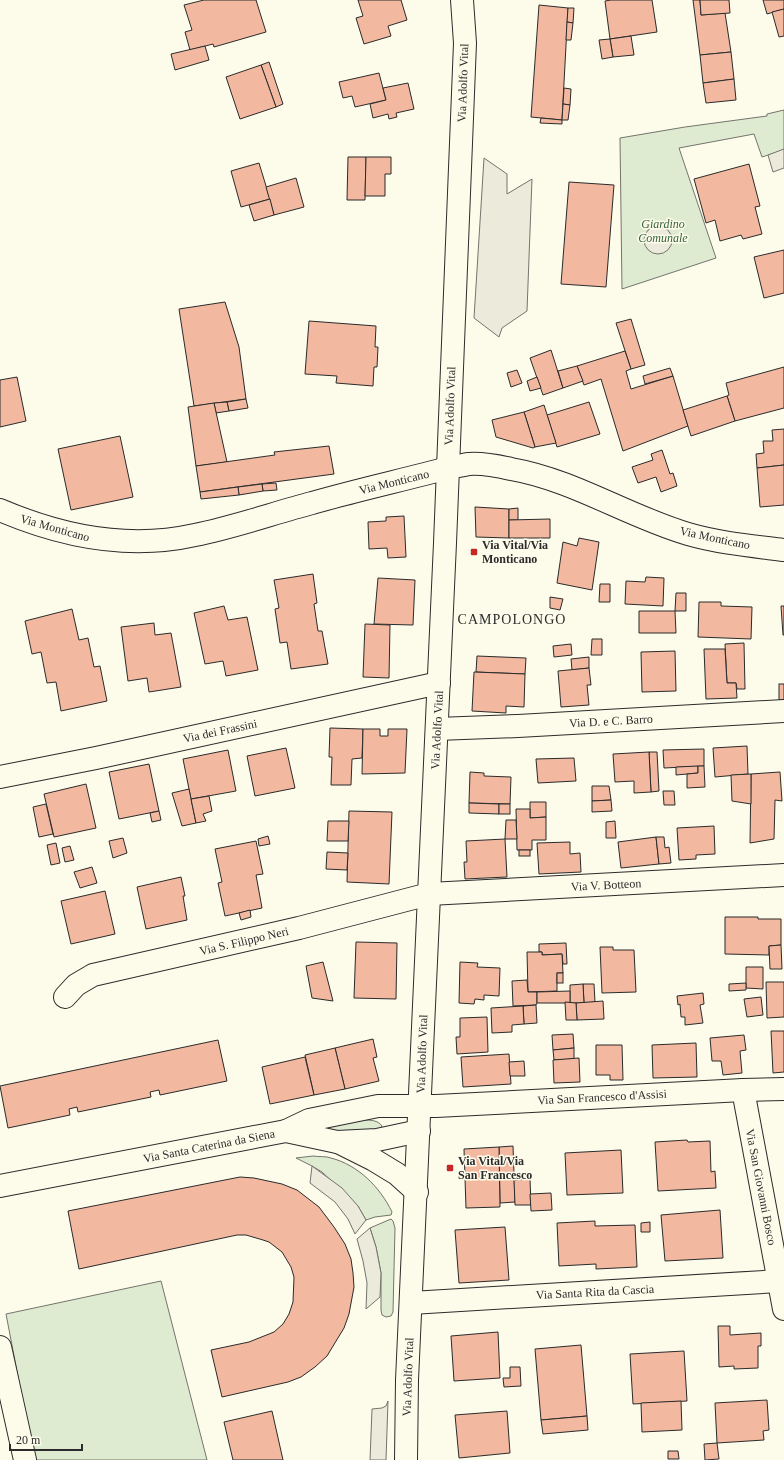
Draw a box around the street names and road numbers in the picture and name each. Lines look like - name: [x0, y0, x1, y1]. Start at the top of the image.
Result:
- street label: Via Adolfo Vital: [455, 43, 471, 123]
- street label: Via Adolfo Vital: [442, 366, 458, 446]
- street label: Via Monticano: [358, 467, 430, 497]
- street label: Via Monticano: [19, 511, 91, 545]
- street label: Via Monticano: [679, 524, 751, 552]
- street label: Via Adolfo Vital: [428, 690, 446, 770]
- street label: Via D. e C. Barro: [569, 712, 653, 730]
- street label: Via dei Frassini: [182, 716, 259, 746]
- street label: Via V. Botteon: [570, 876, 642, 894]
- street label: Via S. Filippo Neri: [198, 924, 291, 958]
- street label: Via Adolfo Vital: [414, 1014, 430, 1094]
- street label: Via San Francesco d'Assisi: [537, 1087, 668, 1107]
- street label: Via Santa Caterina da Siena: [142, 1126, 277, 1166]
- street label: Via San Giovanni Bosco: [743, 1128, 779, 1246]
- street label: Via Santa Rita da Cascia: [535, 1282, 655, 1302]
- street label: Via Adolfo Vital: [400, 1337, 416, 1417]

